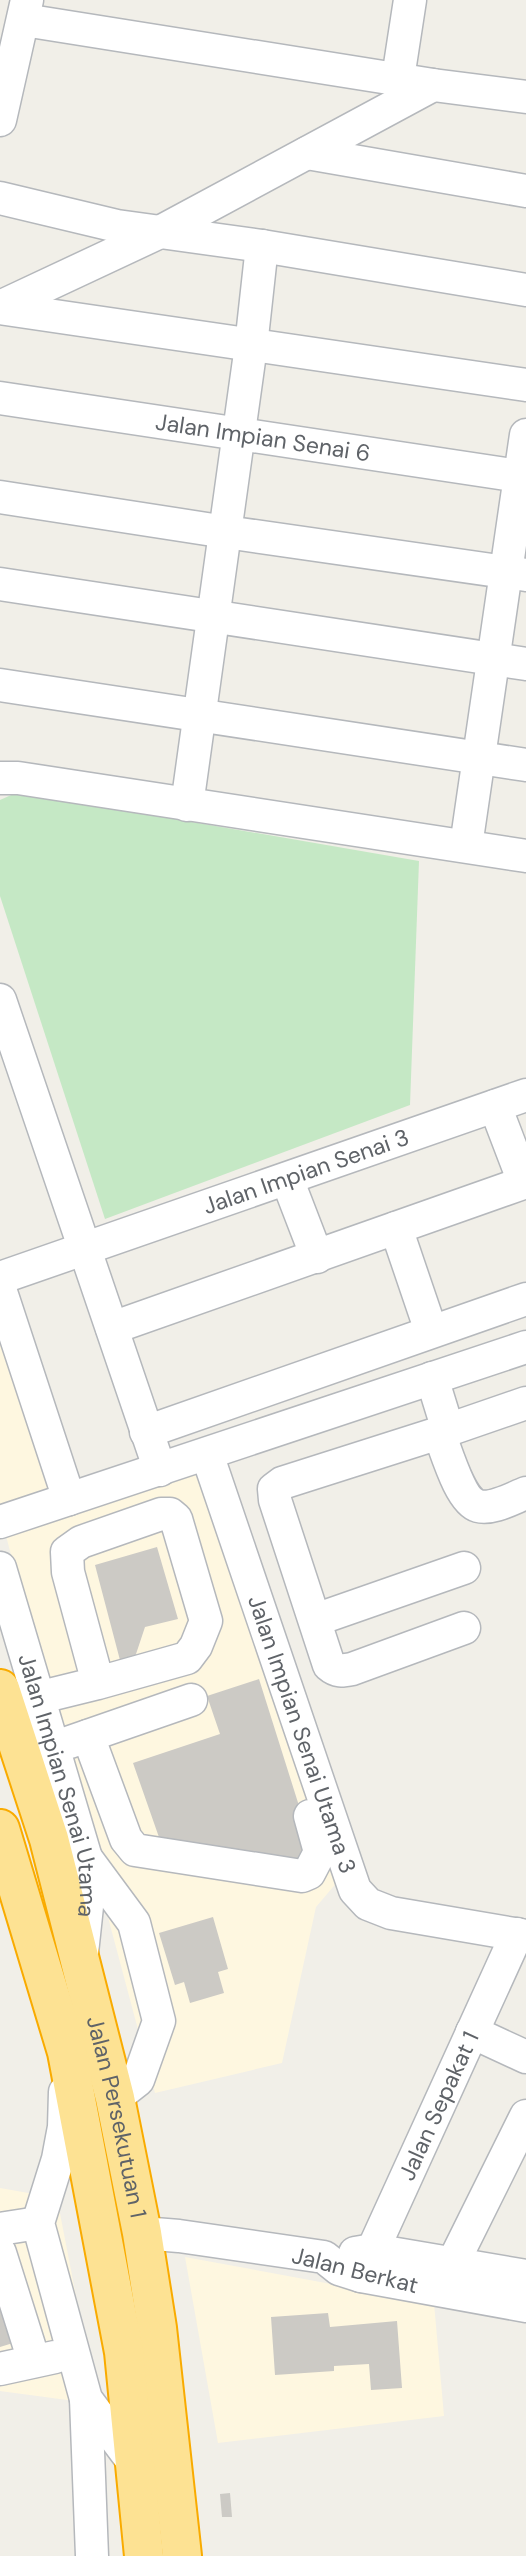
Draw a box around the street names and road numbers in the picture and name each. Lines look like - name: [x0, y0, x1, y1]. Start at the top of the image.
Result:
- street label: Jalan Impian Senai 6: [154, 407, 373, 468]
- street label: Jalan Impian Senai 3: [199, 1122, 413, 1221]
- street label: Jalan Impian Senai Utama 3: [241, 1591, 363, 1877]
- street label: Jalan Impian Senai Utama: [11, 1650, 103, 1919]
- street label: Jalan Persekutuan 1: [80, 2013, 154, 2220]
- street label: Jalan Sepakat 1: [392, 2027, 486, 2185]
- street label: Jalan Berkat: [289, 2240, 421, 2300]

